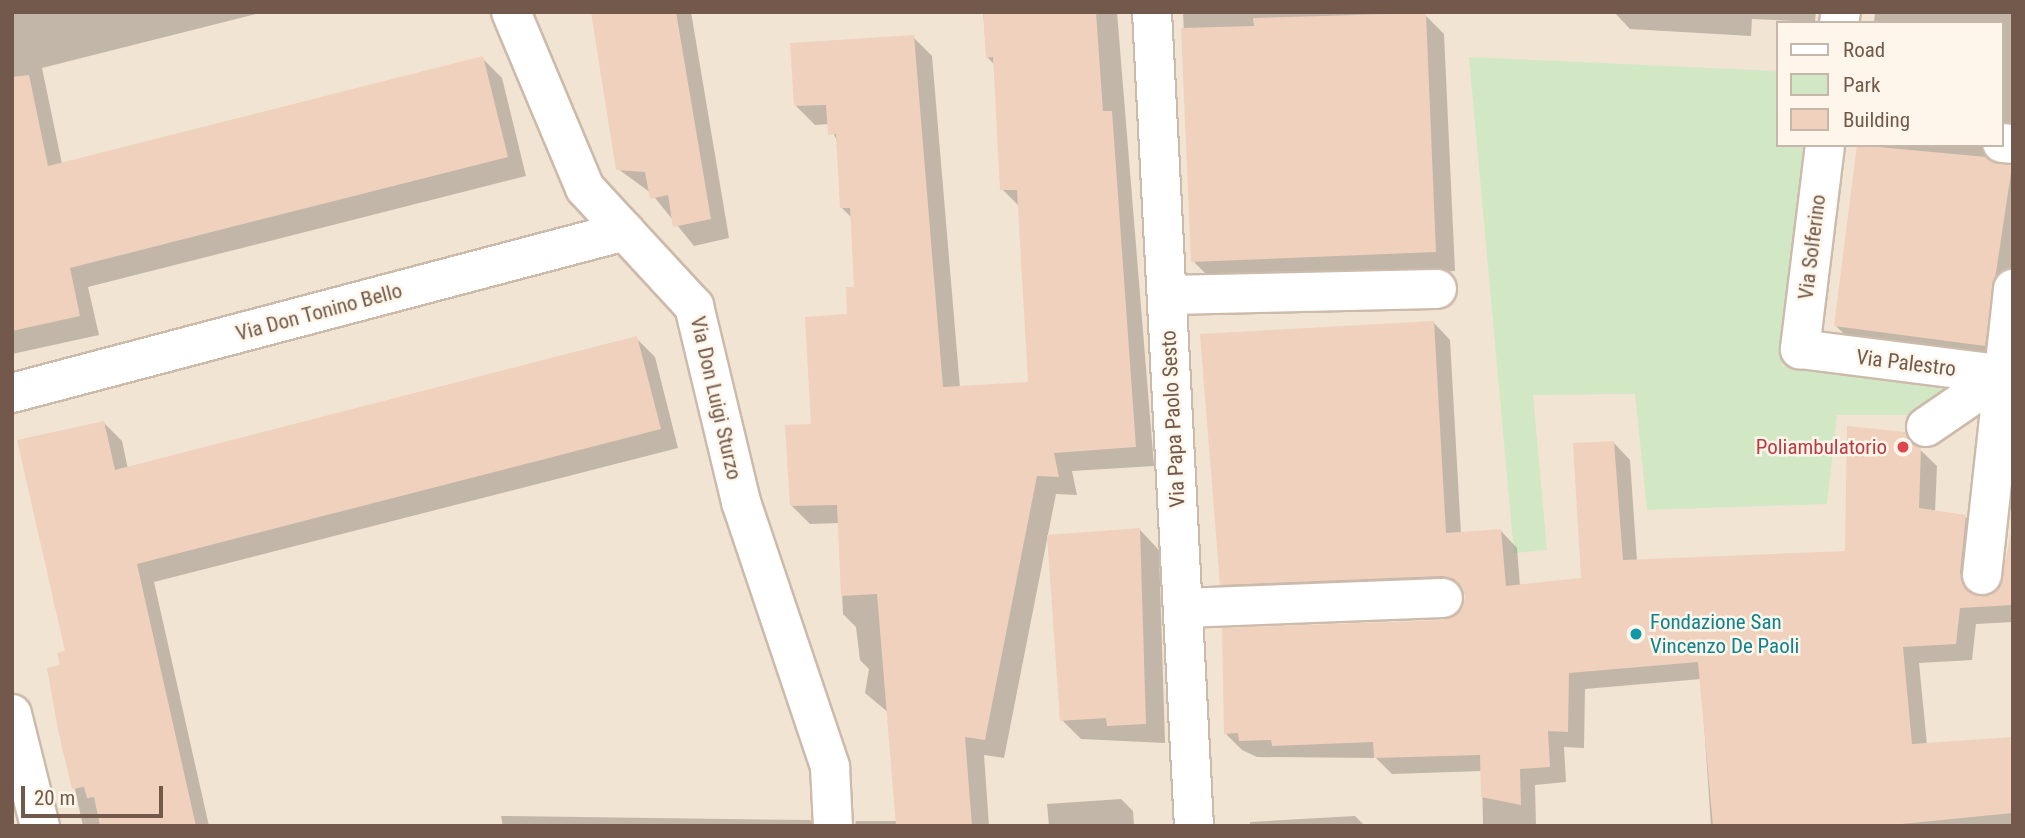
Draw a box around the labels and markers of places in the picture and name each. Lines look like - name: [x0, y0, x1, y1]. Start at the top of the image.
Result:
- place label: Poliambulatorio: [1756, 434, 1887, 460]
- marker: Poliambulatorio: [1893, 437, 1913, 457]
- place label: Fondazione San Vincenzo De Paoli: [1650, 609, 1799, 659]
- marker: Fondazione San Vincenzo De Paoli: [1628, 626, 1644, 642]

